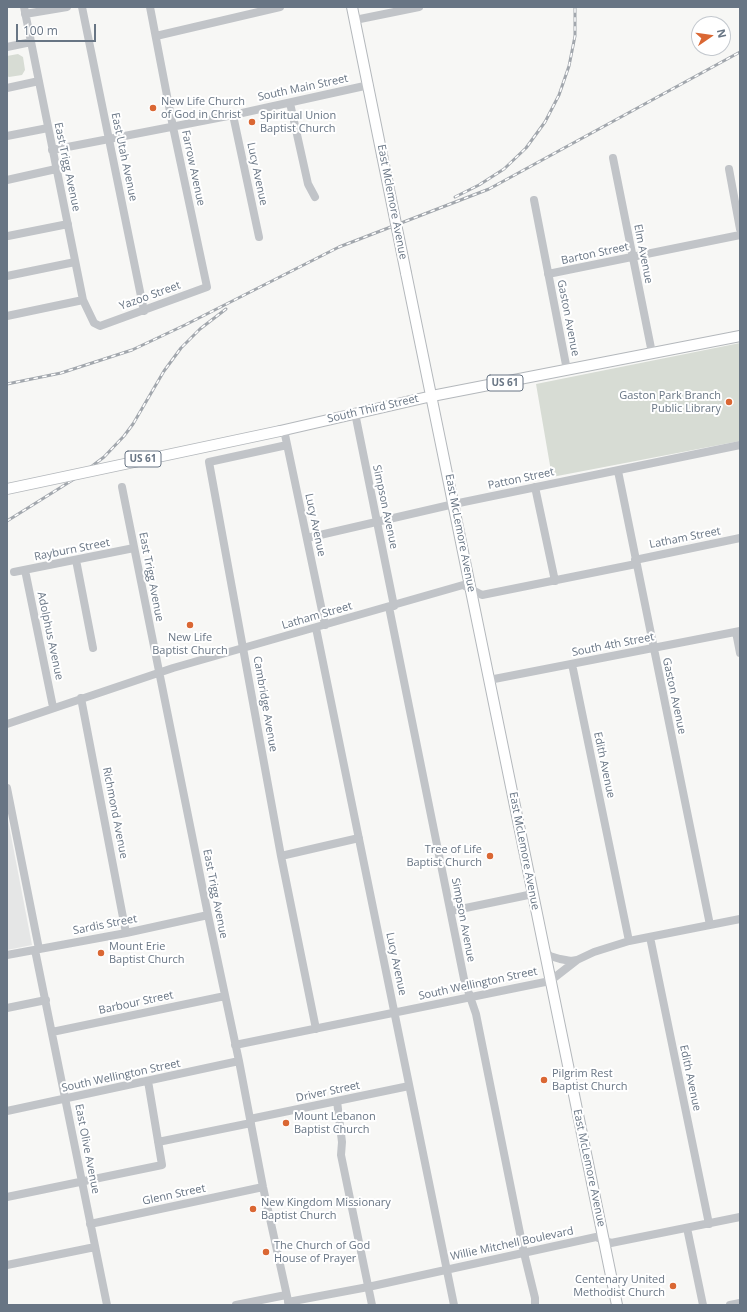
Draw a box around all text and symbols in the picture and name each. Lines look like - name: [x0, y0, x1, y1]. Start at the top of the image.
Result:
- scale bar: [18, 16, 98, 42]
- north arrow: [691, 16, 731, 56]
- text: 100 m: [23, 22, 58, 39]
- text: N: [714, 27, 731, 39]
- street label: South Main Street: [257, 72, 349, 104]
- place label: New Life Church of God in Christ: [161, 95, 245, 121]
- marker: New Life Church of God in Christ: [148, 103, 158, 113]
- place label: Spiritual Union Baptist Church: [260, 109, 336, 135]
- street label: East Utah Avenue: [108, 112, 140, 202]
- marker: Spiritual Union Baptist Church: [247, 117, 257, 127]
- street label: East Trigg Avenue: [51, 121, 83, 213]
- street label: Farrow Avenue: [179, 129, 207, 207]
- street label: Lucy Avenue: [244, 141, 270, 207]
- street label: East Mclemore Avenue: [374, 143, 410, 261]
- street label: Elm Avenue: [631, 223, 655, 285]
- street label: Barton Street: [560, 240, 630, 268]
- street label: Yazoo Street: [118, 279, 182, 313]
- street label: Gaston Avenue: [554, 279, 582, 357]
- road number: US 61: [487, 375, 523, 391]
- place label: Gaston Park Branch Public Library: [619, 389, 721, 415]
- street label: South Third Street: [326, 392, 420, 426]
- marker: Gaston Park Branch Public Library: [724, 397, 734, 407]
- road number: US 61: [125, 451, 161, 467]
- street label: Simpson Avenue: [370, 464, 400, 550]
- street label: Patton Street: [487, 466, 555, 492]
- street label: East McLemore Avenue: [442, 473, 478, 593]
- street label: Lucy Avenue: [302, 492, 328, 558]
- street label: Latham Street: [648, 525, 722, 551]
- street label: East Trigg Avenue: [136, 531, 166, 623]
- street label: Rayburn Street: [33, 536, 111, 564]
- street label: Adolphus Avenue: [34, 591, 66, 681]
- street label: Latham Street: [280, 600, 354, 632]
- marker: New Life Baptist Church: [185, 620, 195, 630]
- place label: New Life Baptist Church: [152, 631, 228, 657]
- street label: South 4th Street: [571, 631, 655, 659]
- street label: Cambridge Avenue: [250, 655, 280, 753]
- street label: Gaston Avenue: [659, 657, 689, 735]
- street label: Edith Avenue: [591, 731, 617, 799]
- street label: Richmond Avenue: [100, 766, 130, 860]
- street label: East McLemore Avenue: [506, 791, 542, 911]
- place label: Tree of Life Baptist Church: [406, 843, 482, 869]
- street label: East Trigg Avenue: [200, 848, 230, 940]
- marker: Tree of Life Baptist Church: [485, 851, 495, 861]
- street label: Simpson Avenue: [448, 877, 478, 963]
- street label: Sardis Street: [72, 912, 138, 938]
- street label: Lucy Avenue: [383, 931, 409, 997]
- place label: Mount Erie Baptist Church: [109, 940, 185, 966]
- marker: Mount Erie Baptist Church: [96, 948, 106, 958]
- street label: South Wellington Street: [417, 965, 539, 1003]
- street label: Barbour Street: [98, 989, 174, 1017]
- street label: Edith Avenue: [677, 1044, 703, 1112]
- street label: South Wellington Street: [60, 1057, 182, 1095]
- place label: Pilgrim Rest Baptist Church: [552, 1067, 628, 1093]
- marker: Pilgrim Rest Baptist Church: [539, 1075, 549, 1085]
- street label: Driver Street: [295, 1079, 361, 1105]
- street label: East Olive Avenue: [72, 1103, 102, 1195]
- street label: East McLemore Avenue: [570, 1108, 608, 1228]
- place label: Mount Lebanon Baptist Church: [294, 1110, 376, 1136]
- marker: Mount Lebanon Baptist Church: [281, 1118, 291, 1128]
- street label: Glenn Street: [141, 1182, 207, 1208]
- place label: New Kingdom Missionary Baptist Church: [261, 1196, 391, 1222]
- marker: New Kingdom Missionary Baptist Church: [248, 1204, 258, 1214]
- street label: Willie Mitchell Boulevard: [449, 1224, 575, 1264]
- place label: The Church of God House of Prayer: [274, 1239, 370, 1265]
- marker: The Church of God House of Prayer: [261, 1247, 271, 1257]
- place label: Centenary United Methodist Church: [573, 1273, 665, 1299]
- marker: Centenary United Methodist Church: [668, 1281, 678, 1291]

